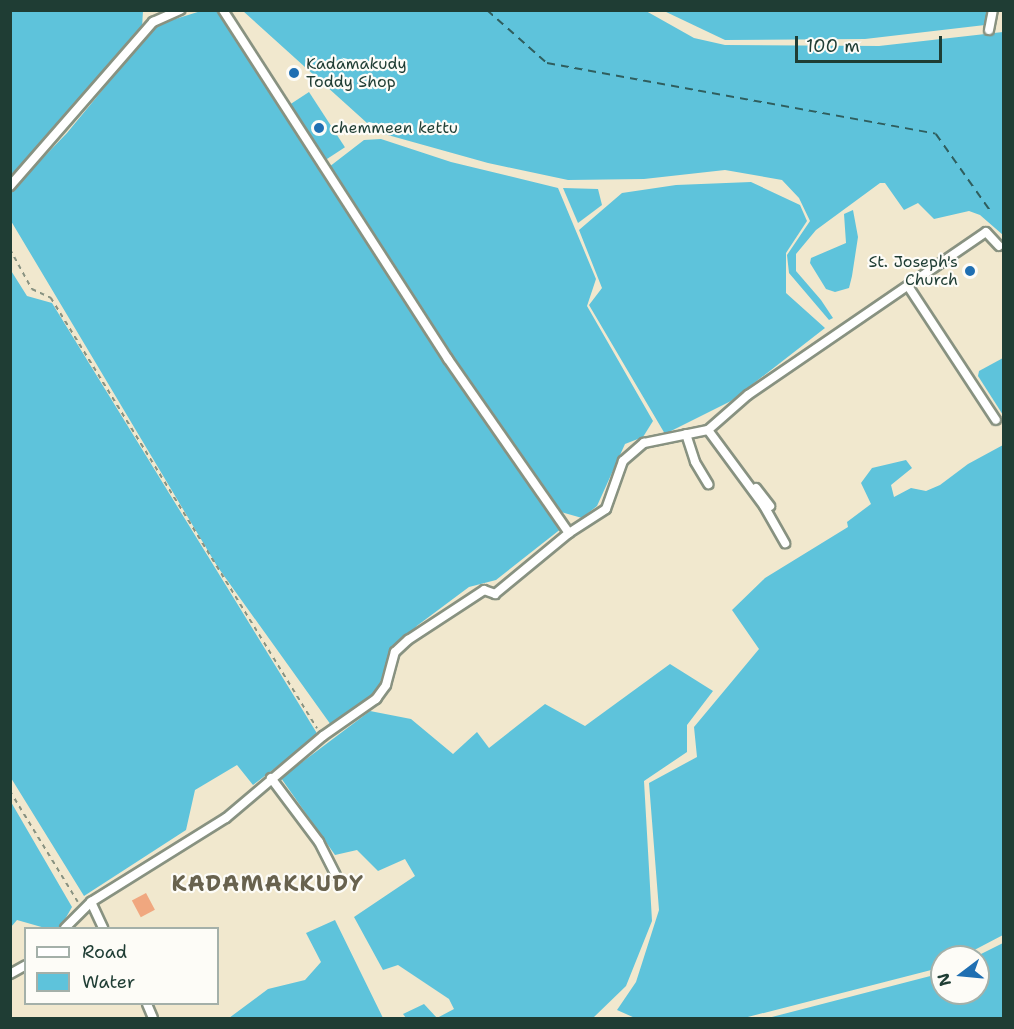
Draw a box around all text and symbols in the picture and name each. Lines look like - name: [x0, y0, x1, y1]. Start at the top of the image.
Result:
- scale bar: [798, 24, 945, 62]
- text: 100 m: [806, 34, 860, 58]
- place label: Kadamakudy Toddy Shop: [306, 54, 407, 92]
- marker: Kadamakudy Toddy Shop: [287, 66, 301, 80]
- place label: chemmeen kettu: [331, 118, 458, 138]
- marker: chemmeen kettu: [312, 121, 326, 135]
- place label: St. Joseph's Church: [868, 252, 958, 290]
- marker: St. Joseph's Church: [963, 264, 977, 278]
- district label: KADAMAKKUDY: [171, 871, 365, 897]
- legend: [24, 927, 219, 1005]
- text: Road: [82, 940, 127, 964]
- north arrow: [930, 945, 990, 1005]
- text: Water: [82, 970, 135, 994]
- text: N: [932, 971, 956, 989]

